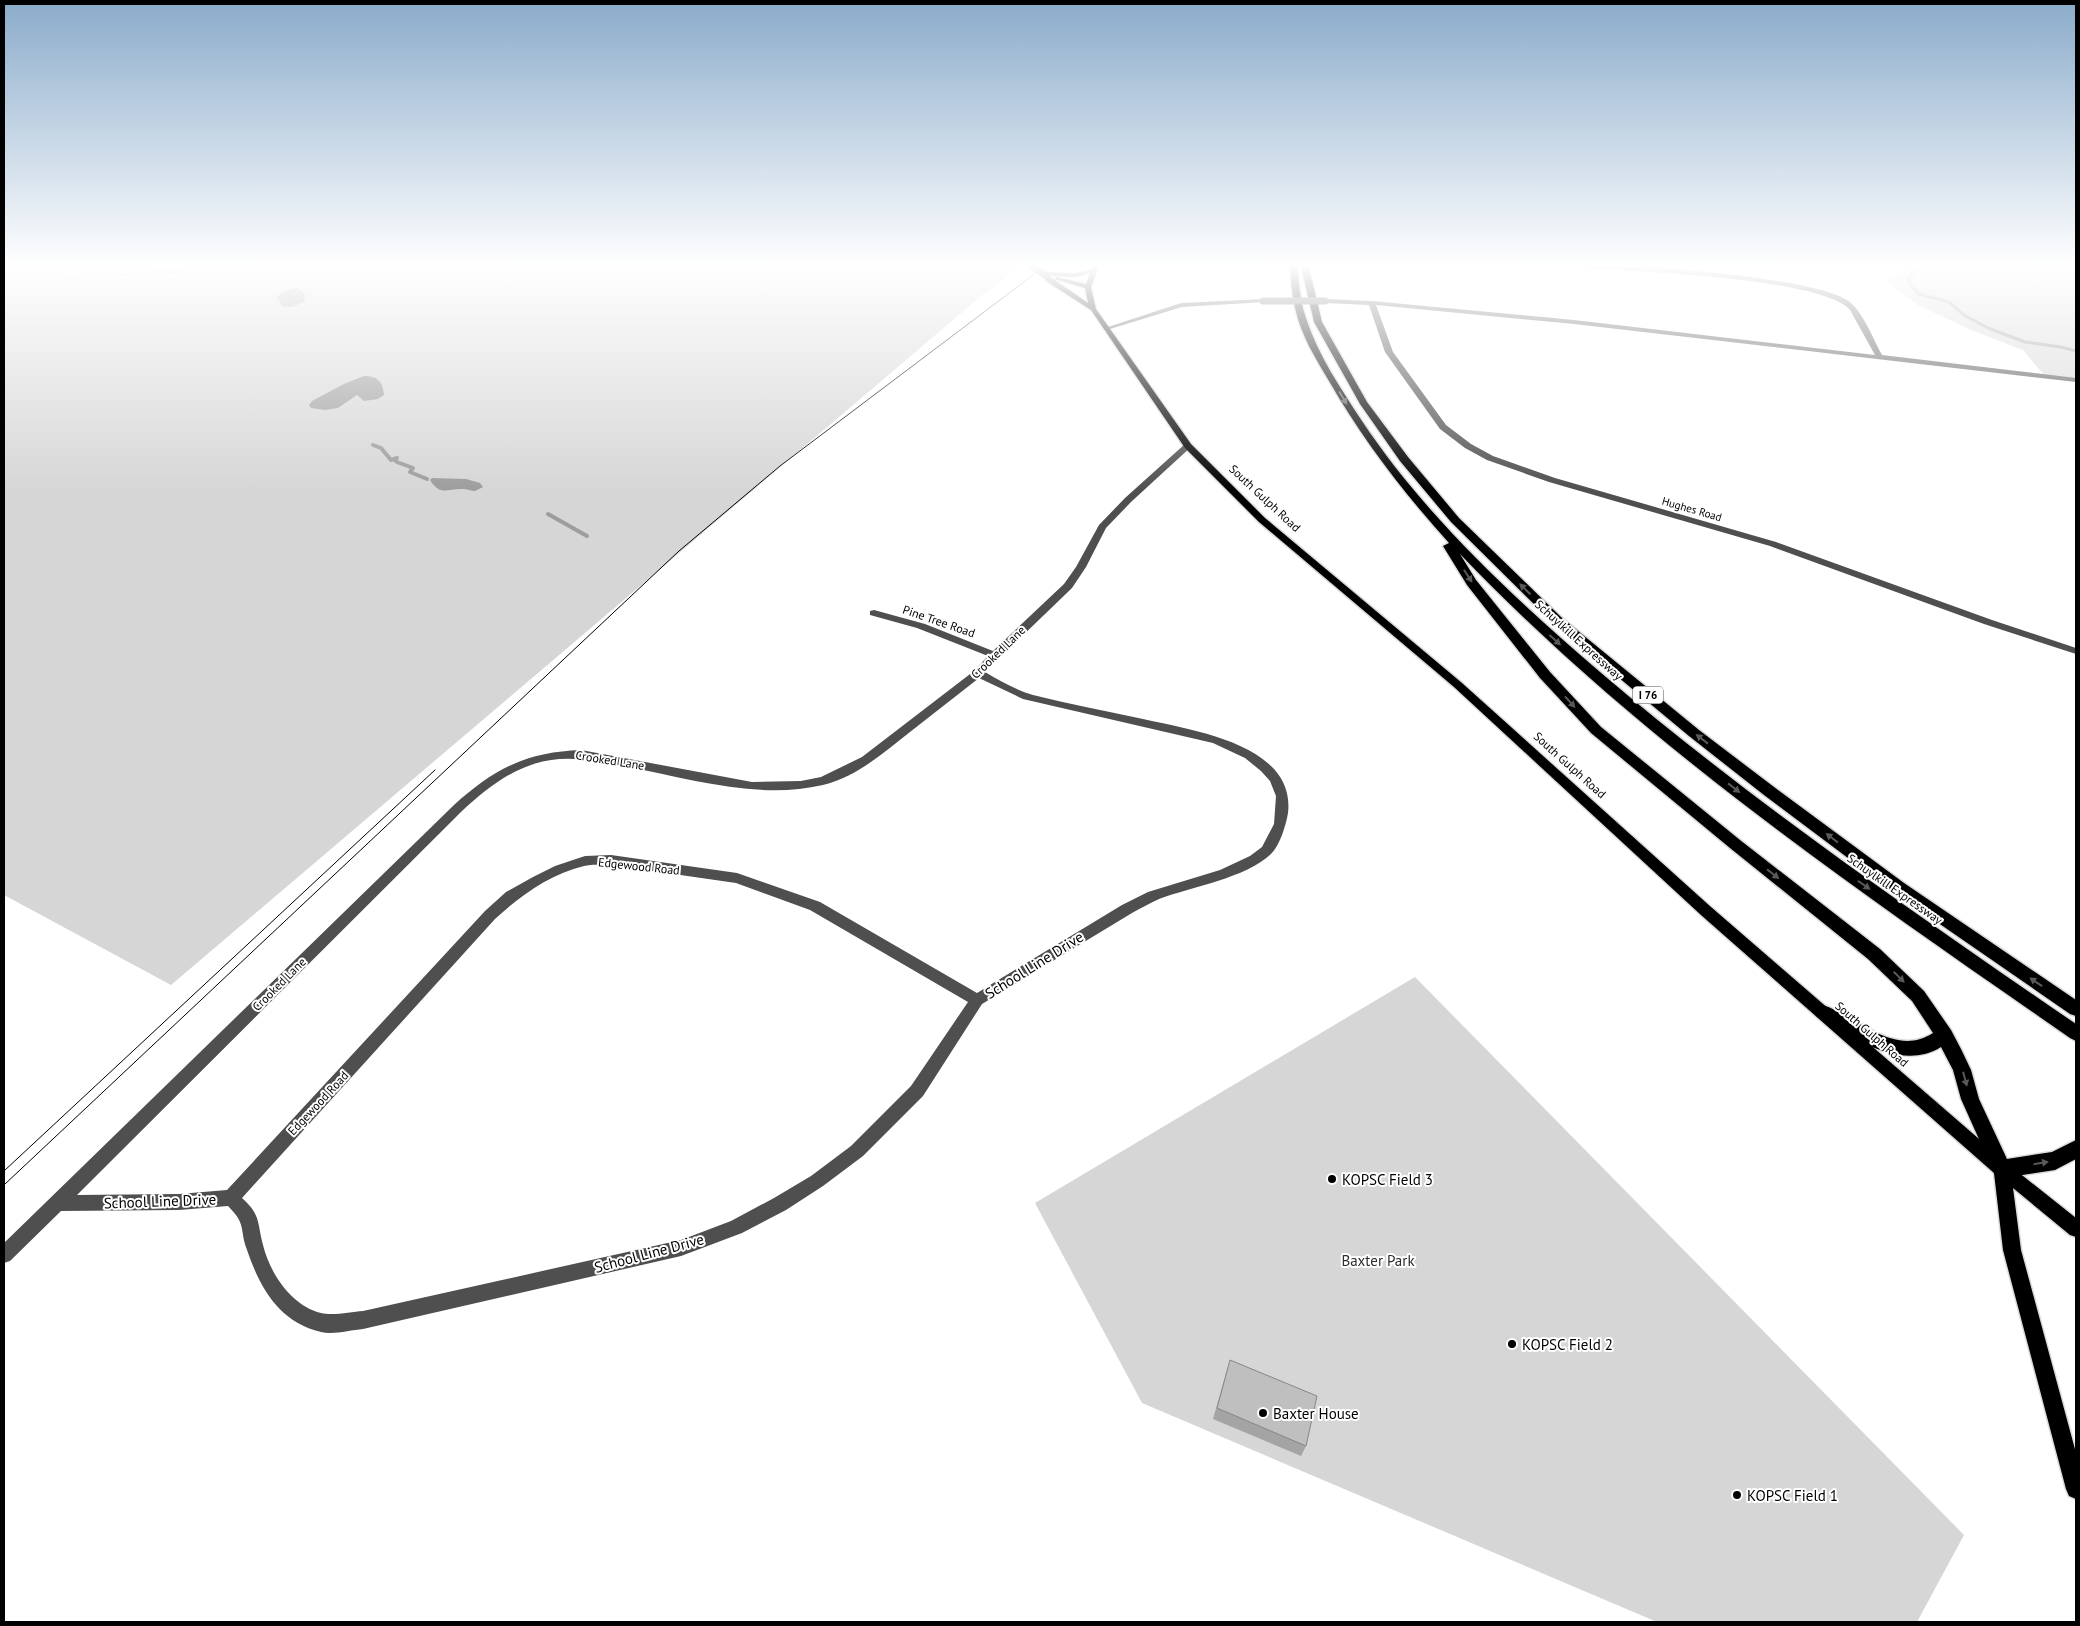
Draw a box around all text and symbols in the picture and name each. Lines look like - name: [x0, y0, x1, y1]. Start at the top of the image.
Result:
- one-way arrow: [1338, 392, 1347, 405]
- street label: South Gulph Road: [1226, 461, 1304, 535]
- street label: Hughes Road: [1660, 494, 1724, 524]
- one-way arrow: [1463, 569, 1472, 583]
- one-way arrow: [1519, 583, 1531, 595]
- street label: Schuylkill Expressway: [1532, 597, 1626, 684]
- street label: Pine Tree Road: [901, 602, 977, 640]
- street label: Crooked Lane: [968, 622, 1028, 682]
- one-way arrow: [1548, 634, 1561, 645]
- road number: I 76: [1633, 686, 1663, 704]
- one-way arrow: [1564, 696, 1576, 708]
- street label: South Gulph Road: [1531, 729, 1609, 801]
- one-way arrow: [1696, 734, 1709, 745]
- street label: Crooked Lane: [574, 747, 646, 773]
- one-way arrow: [1727, 782, 1740, 793]
- one-way arrow: [1826, 832, 1839, 843]
- street label: Schuylkill Expressway: [1844, 850, 1946, 928]
- street label: Edgewood Road: [597, 854, 681, 878]
- one-way arrow: [1766, 869, 1780, 879]
- one-way arrow: [1857, 880, 1871, 890]
- street label: School Line Drive: [981, 927, 1087, 1003]
- street label: Crooked Lane: [249, 954, 309, 1014]
- one-way arrow: [1893, 971, 1905, 983]
- one-way arrow: [2029, 977, 2042, 987]
- street label: South Gulph Road: [1832, 998, 1912, 1070]
- street label: Edgewood Road: [285, 1068, 351, 1138]
- one-way arrow: [1961, 1072, 1969, 1087]
- one-way arrow: [2033, 1159, 2049, 1167]
- place label: KOPSC Field 3: [1342, 1170, 1433, 1189]
- marker: KOPSC Field 3: [1326, 1173, 1338, 1185]
- street label: School Line Drive: [103, 1190, 217, 1212]
- street label: School Line Drive: [592, 1229, 706, 1277]
- park label: Baxter Park: [1341, 1251, 1415, 1270]
- place label: KOPSC Field 2: [1522, 1335, 1613, 1354]
- marker: KOPSC Field 2: [1506, 1338, 1518, 1350]
- place label: Baxter House: [1273, 1404, 1359, 1423]
- marker: Baxter House: [1257, 1407, 1269, 1419]
- place label: KOPSC Field 1: [1747, 1486, 1838, 1505]
- marker: KOPSC Field 1: [1731, 1489, 1743, 1501]

